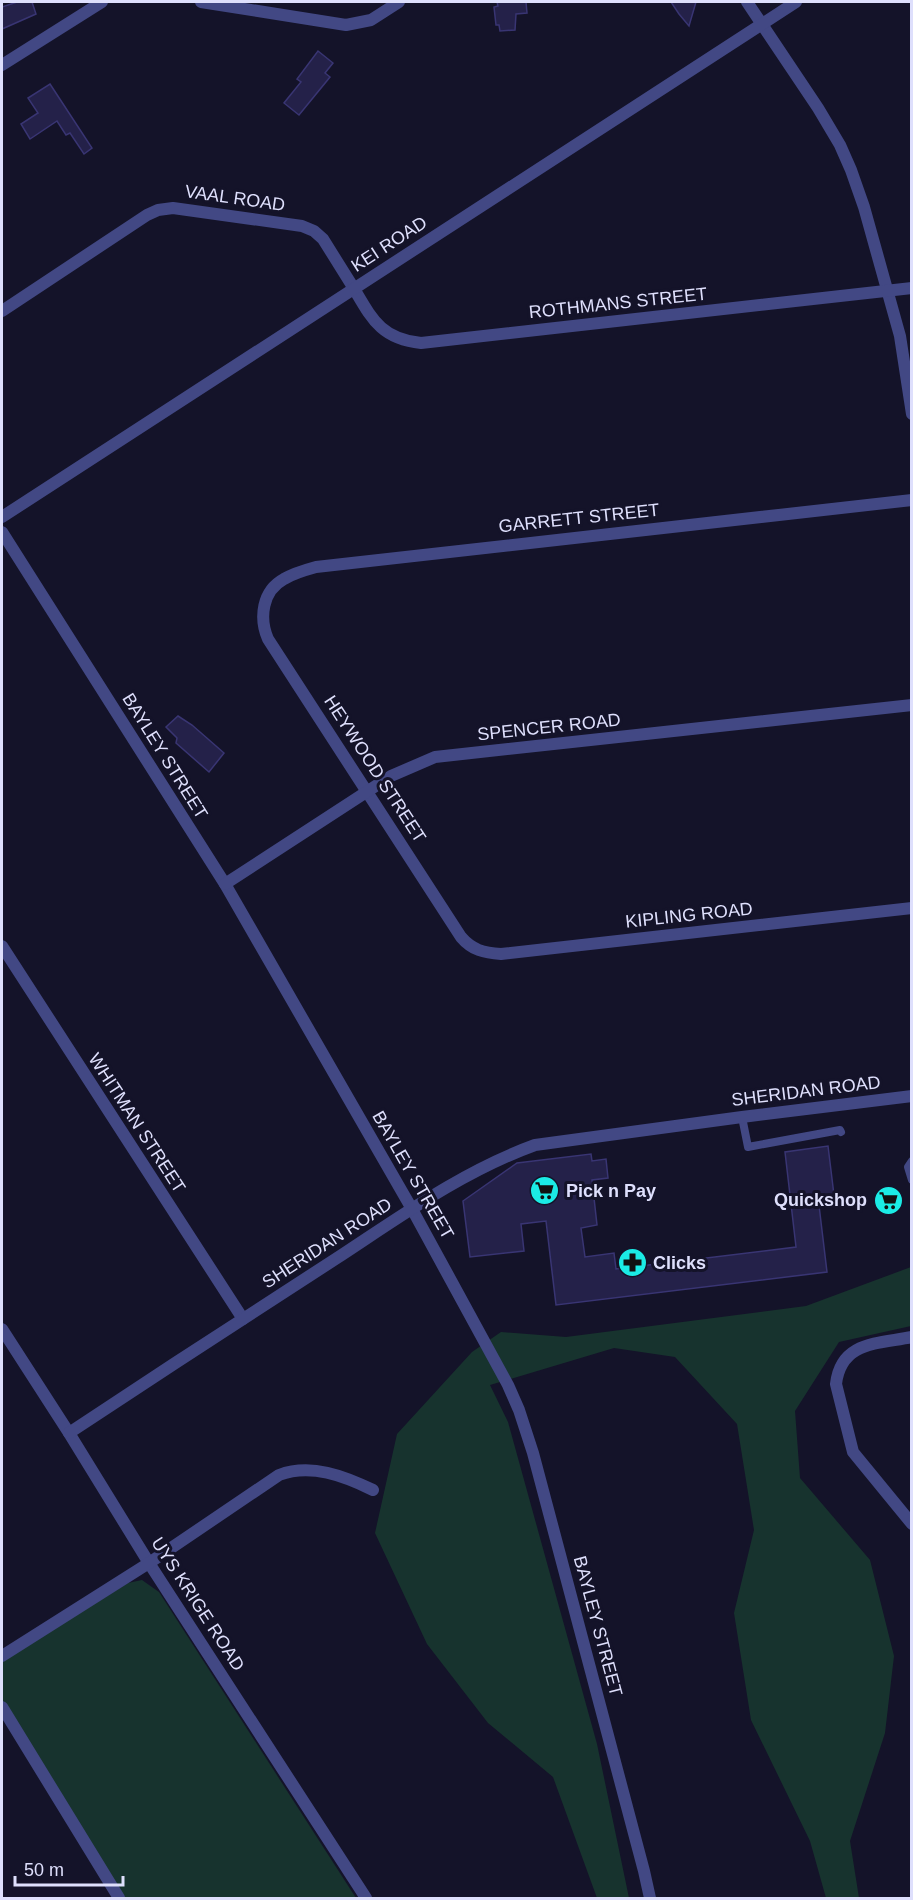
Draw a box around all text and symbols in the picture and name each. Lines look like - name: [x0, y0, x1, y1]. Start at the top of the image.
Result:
- street label: VAAL ROAD: [184, 181, 286, 215]
- street label: KEI ROAD: [347, 212, 431, 276]
- street label: ROTHMANS STREET: [528, 284, 708, 322]
- street label: GARRETT STREET: [498, 500, 660, 536]
- street label: BAYLEY STREET: [118, 689, 212, 823]
- street label: HEYWOOD STREET: [320, 692, 430, 846]
- street label: SPENCER ROAD: [476, 710, 622, 744]
- street label: KIPLING ROAD: [624, 898, 754, 932]
- street label: WHITMAN STREET: [84, 1050, 190, 1196]
- street label: SHERIDAN ROAD: [730, 1072, 882, 1110]
- street label: BAYLEY STREET: [368, 1107, 458, 1243]
- supermarket icon: Pick n Pay: [529, 1175, 561, 1207]
- place label: Pick n Pay: [566, 1181, 656, 1201]
- supermarket icon: Quickshop: [872, 1184, 904, 1216]
- place label: Quickshop: [774, 1190, 867, 1210]
- street label: SHERIDAN ROAD: [259, 1194, 395, 1292]
- pharmacy icon: Clicks: [616, 1247, 648, 1279]
- place label: Clicks: [653, 1253, 706, 1273]
- street label: UYS KRIGE ROAD: [147, 1534, 249, 1674]
- street label: BAYLEY STREET: [570, 1554, 626, 1698]
- scale bar: [15, 1849, 123, 1887]
- text: 50 m: [24, 1860, 64, 1880]

